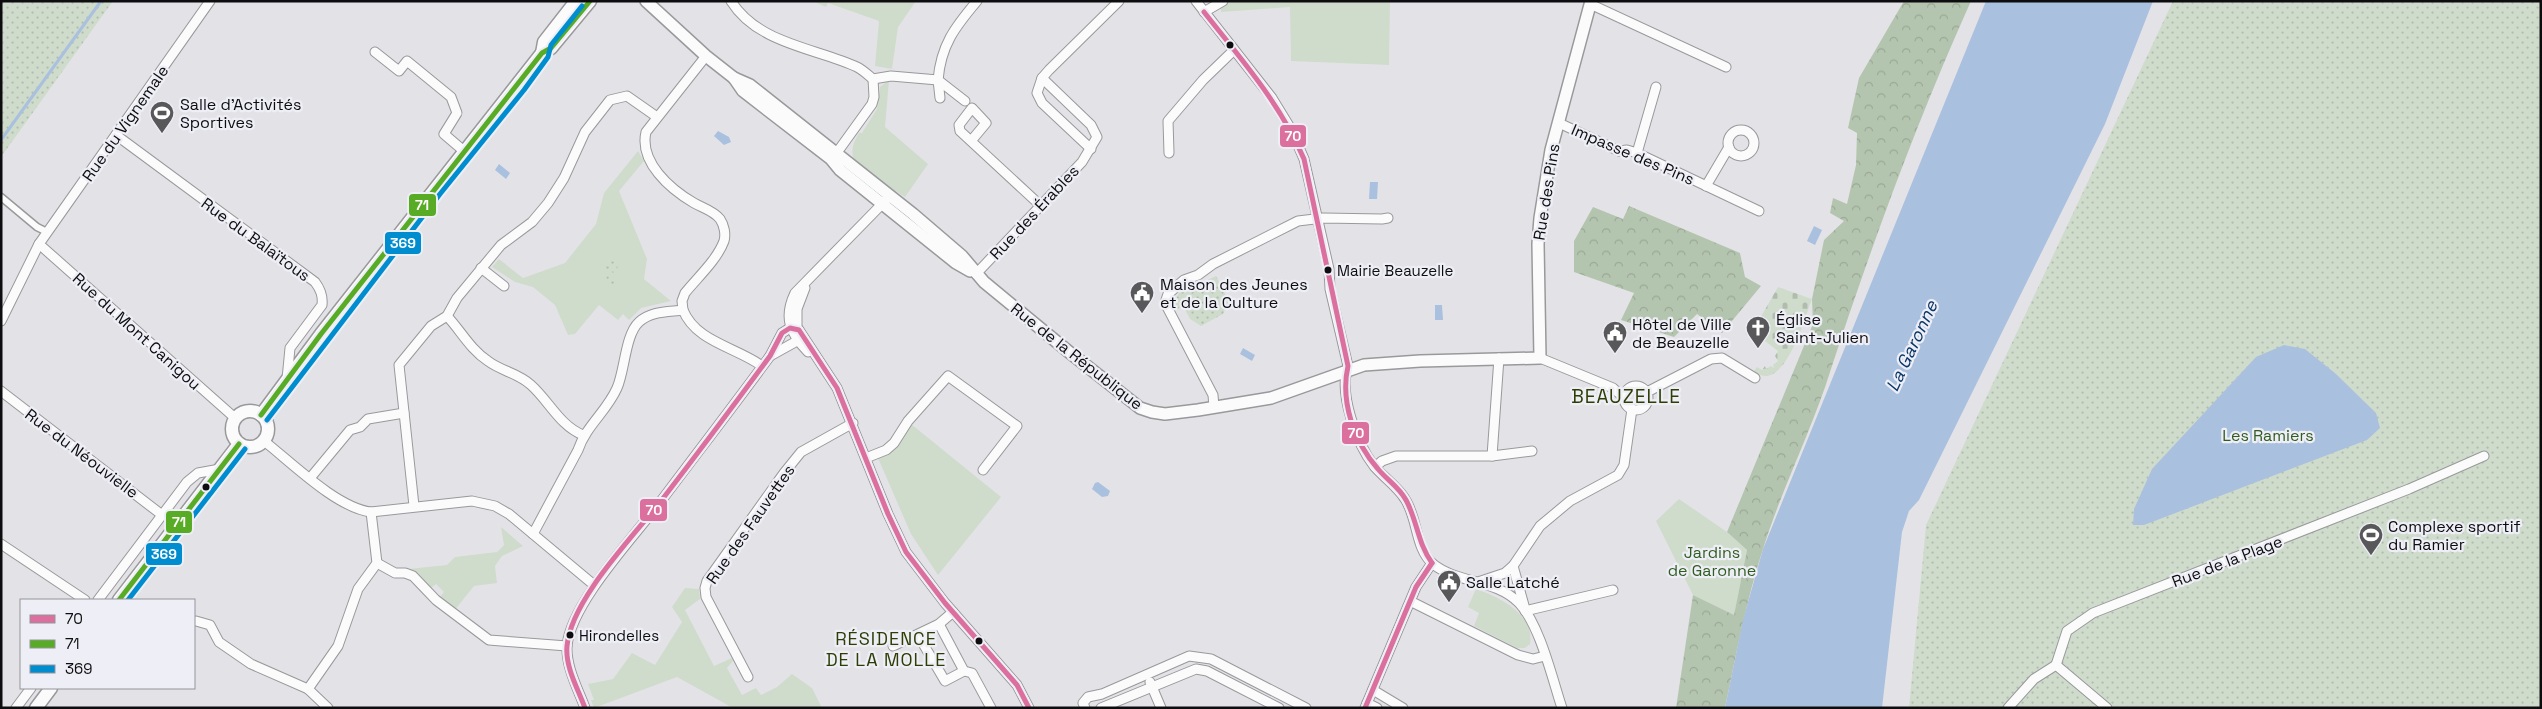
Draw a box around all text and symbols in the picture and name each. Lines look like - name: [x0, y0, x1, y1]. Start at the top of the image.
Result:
- unlabelled marker: [1225, 40, 1235, 50]
- street label: Rue du Vignemale: [77, 61, 173, 186]
- place label: Salle d'Activités Sportives: [180, 94, 302, 133]
- sports icon: Salle d'Activités Sportives: [149, 100, 175, 134]
- street label: Impasse des Pins: [1568, 119, 1698, 190]
- line badge: 70: [1279, 124, 1307, 148]
- text: 70: [1285, 127, 1301, 145]
- street label: Rue des Pins: [1528, 142, 1564, 242]
- street label: Rue des Érables: [985, 161, 1084, 264]
- street label: Rue du Balaïtous: [197, 193, 314, 286]
- line badge: 71: [408, 193, 437, 217]
- text: 71: [415, 196, 429, 214]
- line badge: 369: [384, 231, 422, 255]
- text: 369: [390, 234, 416, 252]
- place label: Mairie Beauzelle: [1337, 261, 1454, 280]
- marker: Mairie Beauzelle: [1323, 265, 1333, 275]
- street label: Rue du Mont Canigou: [68, 268, 205, 395]
- place label: Maison des Jeunes et de la Culture: [1160, 274, 1308, 313]
- public building icon: Maison des Jeunes et de la Culture: [1129, 280, 1155, 314]
- water label: La Garonne: [1881, 296, 1943, 395]
- street label: Rue de la République: [1006, 298, 1147, 415]
- place label: Église Saint-Julien: [1776, 309, 1869, 348]
- place label: Hôtel de Ville de Beauzelle: [1632, 314, 1731, 353]
- church icon: Église Saint-Julien: [1745, 315, 1771, 349]
- public building icon: Hôtel de Ville de Beauzelle: [1602, 320, 1628, 354]
- district label: BEAUZELLE: [1571, 384, 1681, 409]
- street label: Rue du Néouvielle: [21, 404, 143, 503]
- line badge: 70: [1341, 421, 1370, 445]
- text: 70: [1348, 424, 1364, 442]
- park label: Les Ramiers: [2222, 425, 2314, 446]
- street label: Rue des Fauvettes: [701, 460, 800, 588]
- unlabelled marker: [201, 482, 211, 492]
- line badge: 70: [639, 498, 668, 522]
- text: 70: [646, 501, 662, 519]
- line badge: 71: [165, 510, 193, 534]
- text: 71: [172, 513, 186, 531]
- place label: Complexe sportif du Ramier: [2388, 516, 2521, 555]
- sports icon: Complexe sportif du Ramier: [2358, 522, 2384, 556]
- street label: Rue de la Plage: [2169, 531, 2285, 592]
- line badge: 369: [145, 542, 183, 566]
- park label: Jardins de Garonne: [1668, 542, 1756, 581]
- text: 369: [151, 545, 177, 563]
- public building icon: Salle Latché: [1436, 569, 1462, 603]
- place label: Salle Latché: [1466, 572, 1560, 593]
- legend: [20, 599, 195, 689]
- text: 70: [65, 609, 83, 628]
- place label: Hirondelles: [579, 626, 659, 645]
- district label: RÉSIDENCE DE LA MOLLE: [826, 627, 946, 671]
- marker: Hirondelles: [565, 630, 575, 640]
- text: 71: [65, 634, 80, 653]
- unlabelled marker: [974, 636, 984, 646]
- text: 369: [65, 659, 92, 678]

